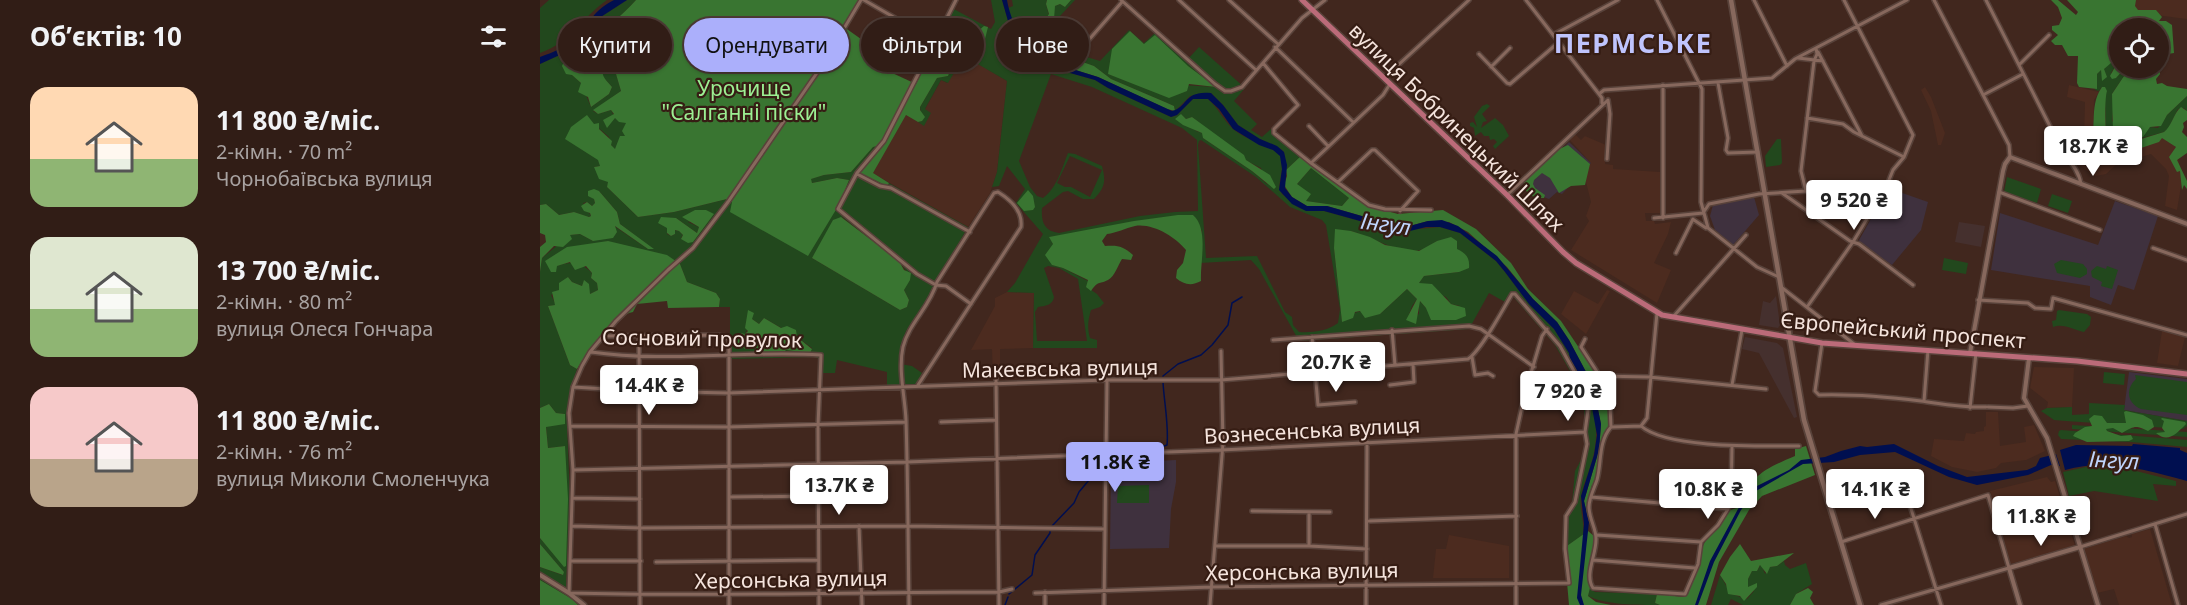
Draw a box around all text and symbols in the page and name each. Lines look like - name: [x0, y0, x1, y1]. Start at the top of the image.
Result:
- street label: вулиця Бобринецький Шлях: [1343, 16, 1571, 238]
- text: Об’єктів: 10: [30, 18, 182, 54]
- chip: Купити: [558, 18, 672, 72]
- chip: Орендувати: [684, 18, 849, 72]
- chip: Фільтри: [861, 18, 984, 72]
- chip: Нове: [996, 18, 1089, 72]
- map controls: [2109, 18, 2169, 78]
- button: locate: [2109, 18, 2169, 78]
- icon: filters: [477, 20, 510, 53]
- district label: ПЕРМСЬКЕ: [1554, 24, 1712, 61]
- park label: Урочище "Салганні піски": [662, 74, 826, 126]
- text: 11 800 ₴/міс.: [216, 102, 380, 138]
- icon: home: [78, 111, 150, 183]
- pin: 18.7K ₴: [2038, 126, 2148, 177]
- text: 18.7K ₴: [2058, 132, 2128, 159]
- text: 2-кімн. · 70 m²: [216, 138, 352, 165]
- text: Чорнобаївська вулиця: [216, 165, 433, 192]
- pin: 9 520 ₴: [1799, 180, 1909, 231]
- text: 9 520 ₴: [1820, 186, 1888, 213]
- water label: Інгул: [1359, 205, 1413, 241]
- text: 13 700 ₴/міс.: [216, 252, 380, 288]
- icon: home: [78, 261, 150, 333]
- text: 2-кімн. · 80 m²: [216, 288, 352, 315]
- street label: Європейський проспект: [1779, 305, 2027, 355]
- text: вулиця Олеся Гончара: [216, 315, 433, 342]
- street label: Сосновий провулок: [602, 322, 802, 354]
- pin: 20.7K ₴: [1281, 342, 1391, 393]
- text: 20.7K ₴: [1301, 348, 1371, 375]
- street label: Макеєвська вулиця: [962, 352, 1158, 384]
- pin: 14.4K ₴: [594, 365, 704, 416]
- text: 14.4K ₴: [614, 371, 684, 398]
- pin: 7 920 ₴: [1513, 371, 1623, 422]
- text: 7 920 ₴: [1534, 377, 1602, 404]
- text: 11 800 ₴/міс.: [216, 402, 380, 438]
- street label: Вознесенська вулиця: [1203, 410, 1421, 450]
- icon: home: [78, 411, 150, 483]
- text: 2-кімн. · 76 m²: [216, 438, 352, 465]
- pin: 11.8K ₴: [1060, 442, 1170, 493]
- water label: Інгул: [2088, 443, 2140, 475]
- text: 11.8K ₴: [1080, 448, 1150, 475]
- text: вулиця Миколи Смоленчука: [216, 465, 490, 492]
- pin: 13.7K ₴: [784, 465, 894, 516]
- pin: 10.8K ₴: [1653, 469, 1763, 520]
- pin: 14.1K ₴: [1820, 469, 1930, 520]
- text: 13.7K ₴: [804, 471, 874, 498]
- text: 10.8K ₴: [1673, 475, 1743, 502]
- text: 14.1K ₴: [1840, 475, 1910, 502]
- pin: 11.8K ₴: [1986, 496, 2096, 547]
- text: 11.8K ₴: [2006, 502, 2076, 529]
- street label: Херсонська вулиця: [1205, 555, 1399, 587]
- street label: Херсонська вулиця: [694, 563, 888, 595]

